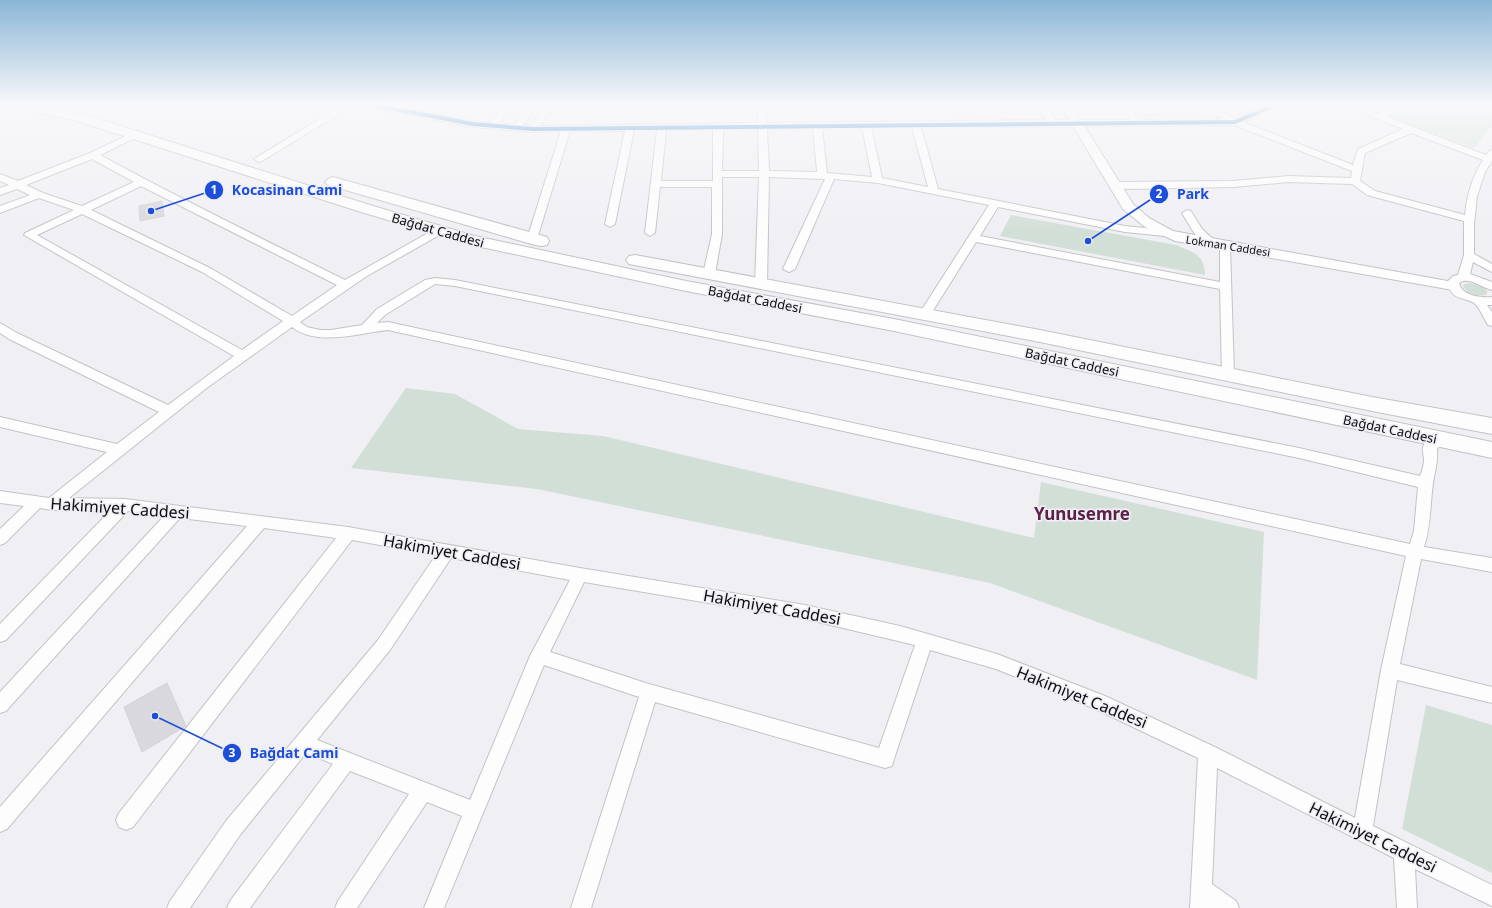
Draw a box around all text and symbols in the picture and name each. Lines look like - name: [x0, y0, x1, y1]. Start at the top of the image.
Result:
- callout: Kocasinan Cami: [204, 177, 350, 203]
- text: Kocasinan Cami: [232, 180, 342, 199]
- text: 1: [211, 181, 217, 198]
- callout: Park: [1149, 181, 1217, 207]
- text: Park: [1177, 184, 1209, 203]
- text: 2: [1156, 185, 1163, 202]
- street label: Bağdat Caddesi: [390, 208, 486, 252]
- street label: Lokman Caddesi: [1185, 231, 1271, 260]
- street label: Bağdat Caddesi: [706, 281, 804, 317]
- street label: Bağdat Caddesi: [1023, 343, 1121, 381]
- street label: Bağdat Caddesi: [1341, 410, 1439, 448]
- street label: Hakimiyet Caddesi: [50, 492, 190, 524]
- district label: Yunusemre: [1034, 502, 1130, 525]
- street label: Hakimiyet Caddesi: [381, 529, 523, 575]
- street label: Hakimiyet Caddesi: [701, 584, 843, 630]
- street label: Hakimiyet Caddesi: [1013, 661, 1151, 733]
- callout: Bağdat Cami: [222, 740, 347, 766]
- text: Bağdat Cami: [250, 743, 338, 762]
- text: 3: [229, 744, 236, 761]
- street label: Hakimiyet Caddesi: [1306, 797, 1440, 877]

